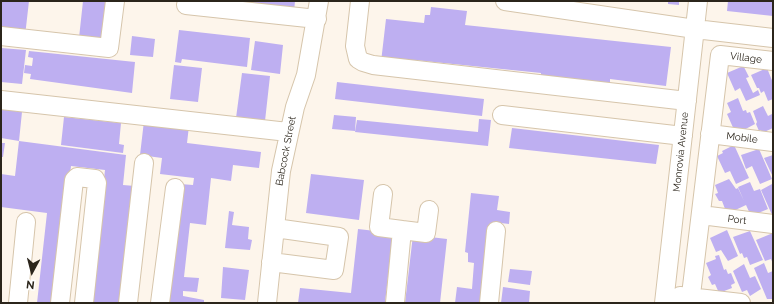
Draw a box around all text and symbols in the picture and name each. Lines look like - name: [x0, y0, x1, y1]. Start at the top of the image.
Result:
- street label: Village: [729, 50, 763, 66]
- street label: Monrovia Avenue: [671, 112, 691, 192]
- street label: Babcock Street: [273, 115, 299, 187]
- street label: Mobile: [726, 130, 758, 146]
- street label: Port: [727, 213, 747, 227]
- north arrow: [12, 252, 52, 292]
- text: N: [26, 277, 35, 291]

